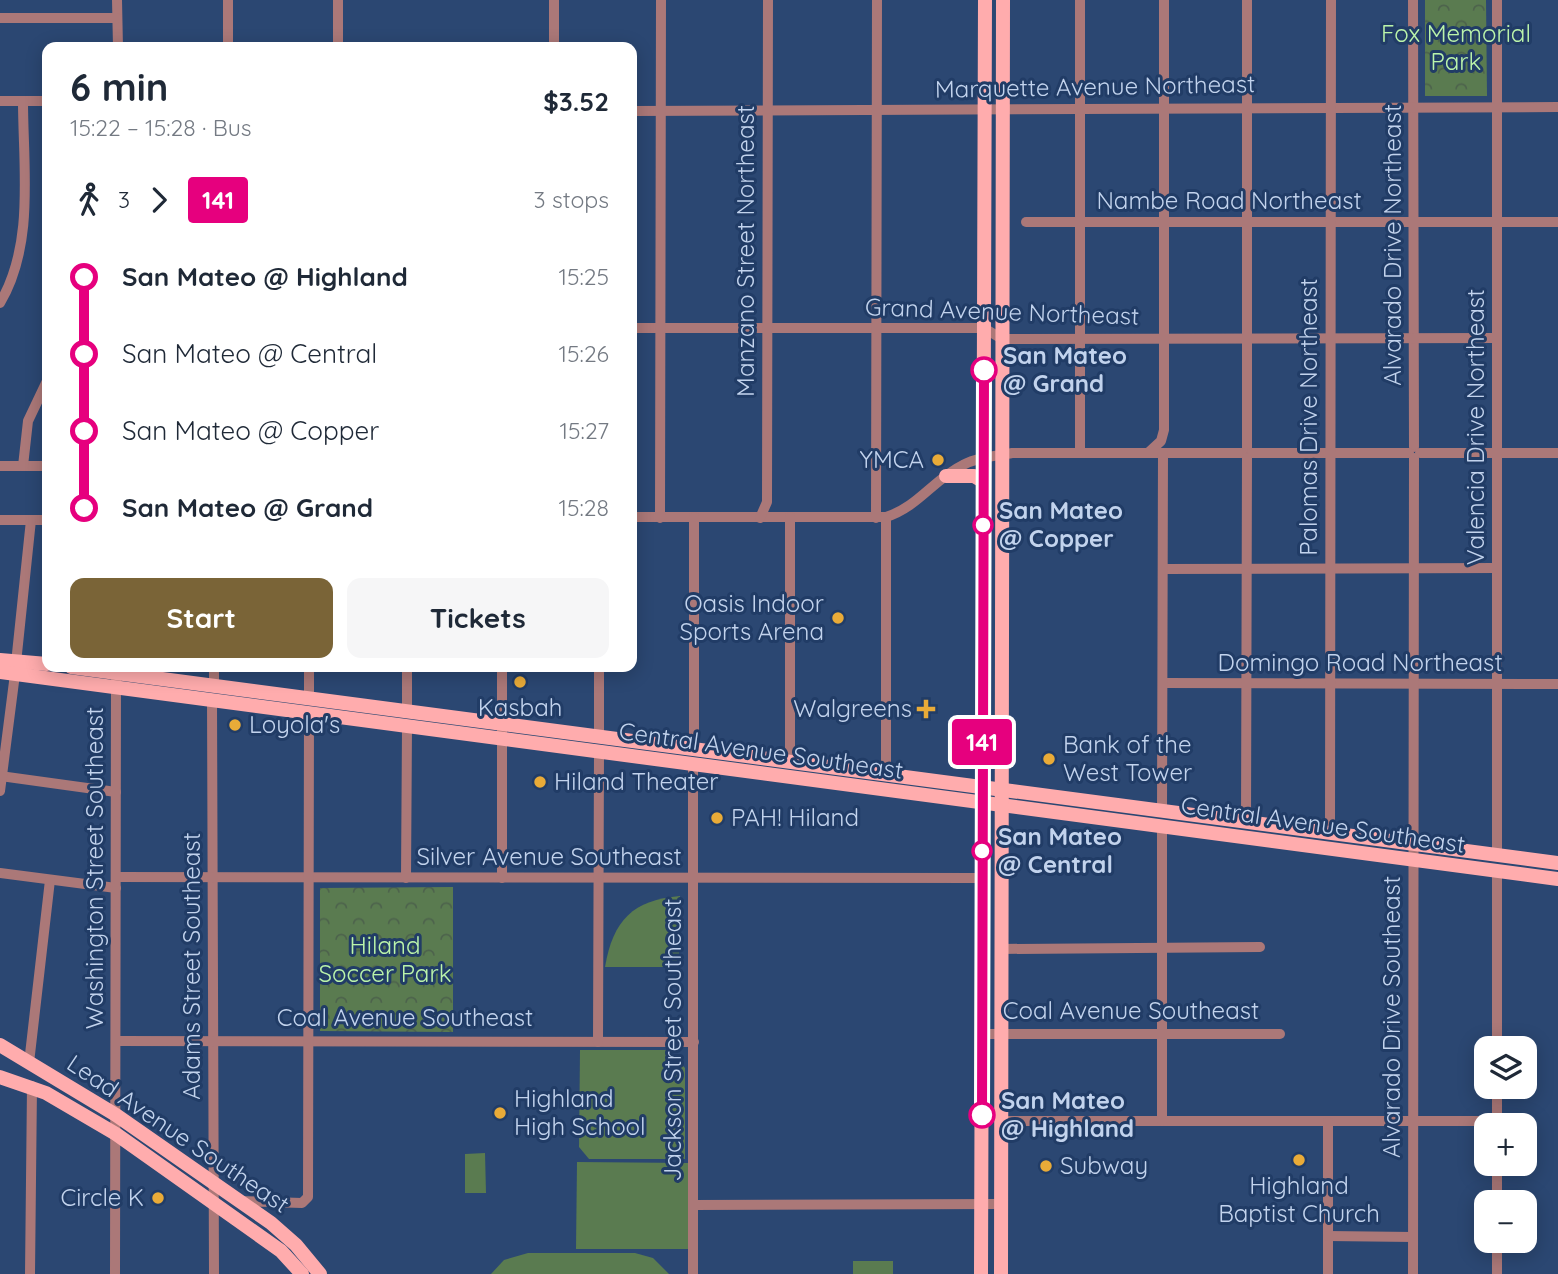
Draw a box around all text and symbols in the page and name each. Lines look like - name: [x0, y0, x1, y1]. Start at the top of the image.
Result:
- park label: Fox Memorial Park: [1381, 18, 1531, 76]
- text: 6 min: [70, 63, 168, 111]
- street label: Marquette Avenue Northeast: [935, 68, 1255, 104]
- text: $3.52: [543, 85, 609, 118]
- street label: Alvarado Drive Northeast: [1377, 104, 1407, 386]
- street label: Manzano Street Northeast: [730, 105, 760, 397]
- text: 15:22 – 15:28 · Bus: [70, 113, 252, 142]
- icon: walk: [70, 181, 108, 219]
- icon: forward: [140, 181, 178, 219]
- text: 3: [118, 185, 130, 214]
- text: 141: [202, 185, 234, 215]
- text: 3 stops: [534, 185, 609, 214]
- street label: Nambe Road Northeast: [1096, 185, 1362, 215]
- text: San Mateo @ Highland: [122, 260, 408, 293]
- text: 15:25: [558, 262, 609, 291]
- street label: Palomas Drive Northeast: [1293, 278, 1323, 556]
- street label: Valencia Drive Northeast: [1460, 289, 1490, 565]
- street label: Grand Avenue Northeast: [864, 291, 1140, 331]
- text: San Mateo @ Central: [122, 337, 377, 370]
- text: 15:26: [559, 339, 609, 368]
- place label: San Mateo @ Grand: [1003, 340, 1127, 398]
- marker: San Mateo @ Grand: [971, 357, 997, 383]
- text: San Mateo @ Copper: [122, 414, 379, 447]
- text: 15:27: [560, 416, 609, 445]
- place label: YMCA: [860, 444, 924, 474]
- marker: YMCA: [930, 452, 946, 468]
- text: San Mateo @ Grand: [122, 491, 373, 524]
- text: 15:28: [558, 493, 609, 522]
- place label: San Mateo @ Copper: [999, 495, 1123, 553]
- marker: San Mateo @ Copper: [973, 515, 993, 535]
- button: Start: [70, 578, 333, 658]
- button: Tickets: [347, 578, 609, 658]
- place label: Oasis Indoor Sports Arena: [680, 588, 824, 646]
- marker: Oasis Indoor Sports Arena: [830, 610, 846, 626]
- street label: Domingo Road Northeast: [1217, 647, 1503, 677]
- marker: Kasbah: [512, 674, 528, 690]
- place label: Kasbah: [478, 692, 562, 722]
- place label: Walgreens: [793, 693, 912, 723]
- marker: Walgreens: [918, 701, 934, 717]
- street label: Washington Street Southeast: [79, 707, 109, 1029]
- place label: Loyola's: [249, 709, 340, 739]
- street label: Central Avenue Southeast: [617, 715, 905, 785]
- marker: Loyola's: [227, 717, 243, 733]
- line badge: 141: [942, 719, 1022, 765]
- text: 141: [966, 727, 998, 757]
- place label: Bank of the West Tower: [1063, 729, 1192, 787]
- marker: Bank of the West Tower: [1041, 751, 1057, 767]
- place label: Hiland Theater: [554, 766, 719, 796]
- marker: Hiland Theater: [532, 774, 548, 790]
- street label: Central Avenue Southeast: [1179, 789, 1467, 859]
- place label: PAH! Hiland: [731, 802, 859, 832]
- marker: PAH! Hiland: [709, 810, 725, 826]
- place label: San Mateo @ Central: [998, 821, 1122, 879]
- street label: Adams Street Southeast: [176, 832, 206, 1100]
- street label: Silver Avenue Southeast: [416, 841, 682, 871]
- marker: San Mateo @ Central: [972, 841, 992, 861]
- street label: Alvarado Drive Southeast: [1376, 876, 1406, 1158]
- street label: Jackson Street Southeast: [657, 899, 687, 1181]
- park label: Hiland Soccer Park: [318, 930, 452, 988]
- street label: Coal Avenue Southeast: [1003, 995, 1259, 1025]
- street label: Coal Avenue Southeast: [277, 1002, 533, 1032]
- map controls: [1474, 1036, 1537, 1253]
- button: layers: [1474, 1036, 1537, 1099]
- street label: Lead Avenue Southeast: [62, 1048, 295, 1219]
- place label: Highland High School: [514, 1083, 646, 1141]
- place label: San Mateo @ Highland: [1001, 1085, 1134, 1143]
- marker: San Mateo @ Highland: [969, 1102, 995, 1128]
- marker: Highland High School: [492, 1105, 508, 1121]
- button: +: [1474, 1113, 1537, 1176]
- place label: Subway: [1060, 1150, 1148, 1180]
- marker: Highland Baptist Church: [1291, 1152, 1307, 1168]
- marker: Subway: [1038, 1158, 1054, 1174]
- place label: Highland Baptist Church: [1218, 1170, 1380, 1228]
- place label: Circle K: [60, 1182, 144, 1212]
- marker: Circle K: [150, 1190, 166, 1206]
- button: −: [1474, 1190, 1537, 1253]

